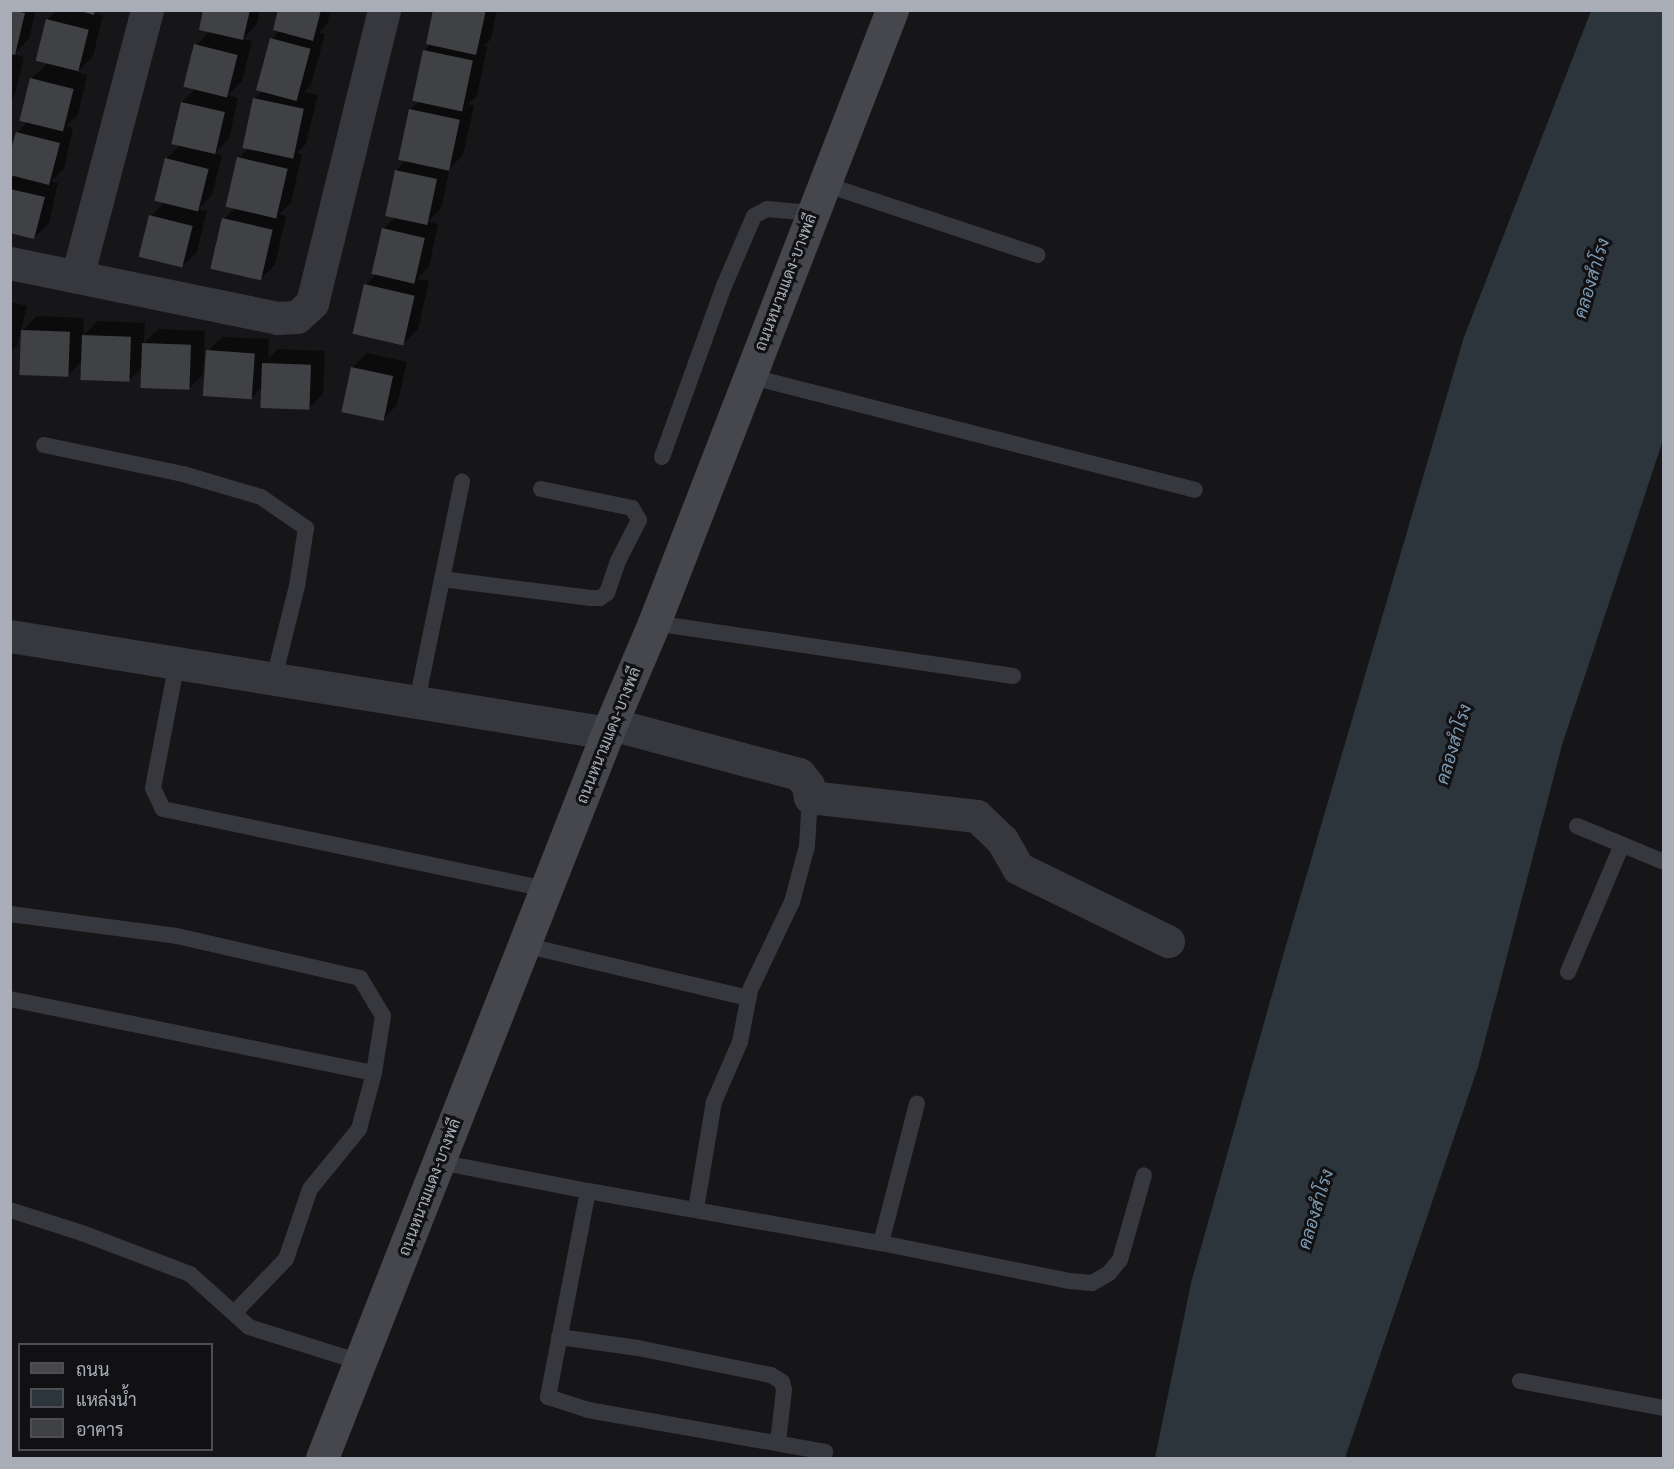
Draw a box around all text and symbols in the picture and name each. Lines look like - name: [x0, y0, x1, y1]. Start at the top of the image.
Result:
- street label: ถนนหนามแดง-บางพลี: [750, 211, 820, 353]
- water label: คลองสำโรง: [1569, 235, 1613, 321]
- street label: ถนนหนามแดง-บางพลี: [572, 664, 644, 806]
- water label: คลองสำโรง: [1431, 701, 1475, 787]
- street label: ถนนหนามแดง-บางพลี: [394, 1116, 464, 1258]
- water label: คลองสำโรง: [1293, 1166, 1337, 1252]
- legend: [18, 1343, 213, 1451]
- text: ถนน: [76, 1358, 109, 1380]
- text: แหล่งน้ำ: [76, 1388, 137, 1410]
- text: อาคาร: [76, 1418, 124, 1440]

